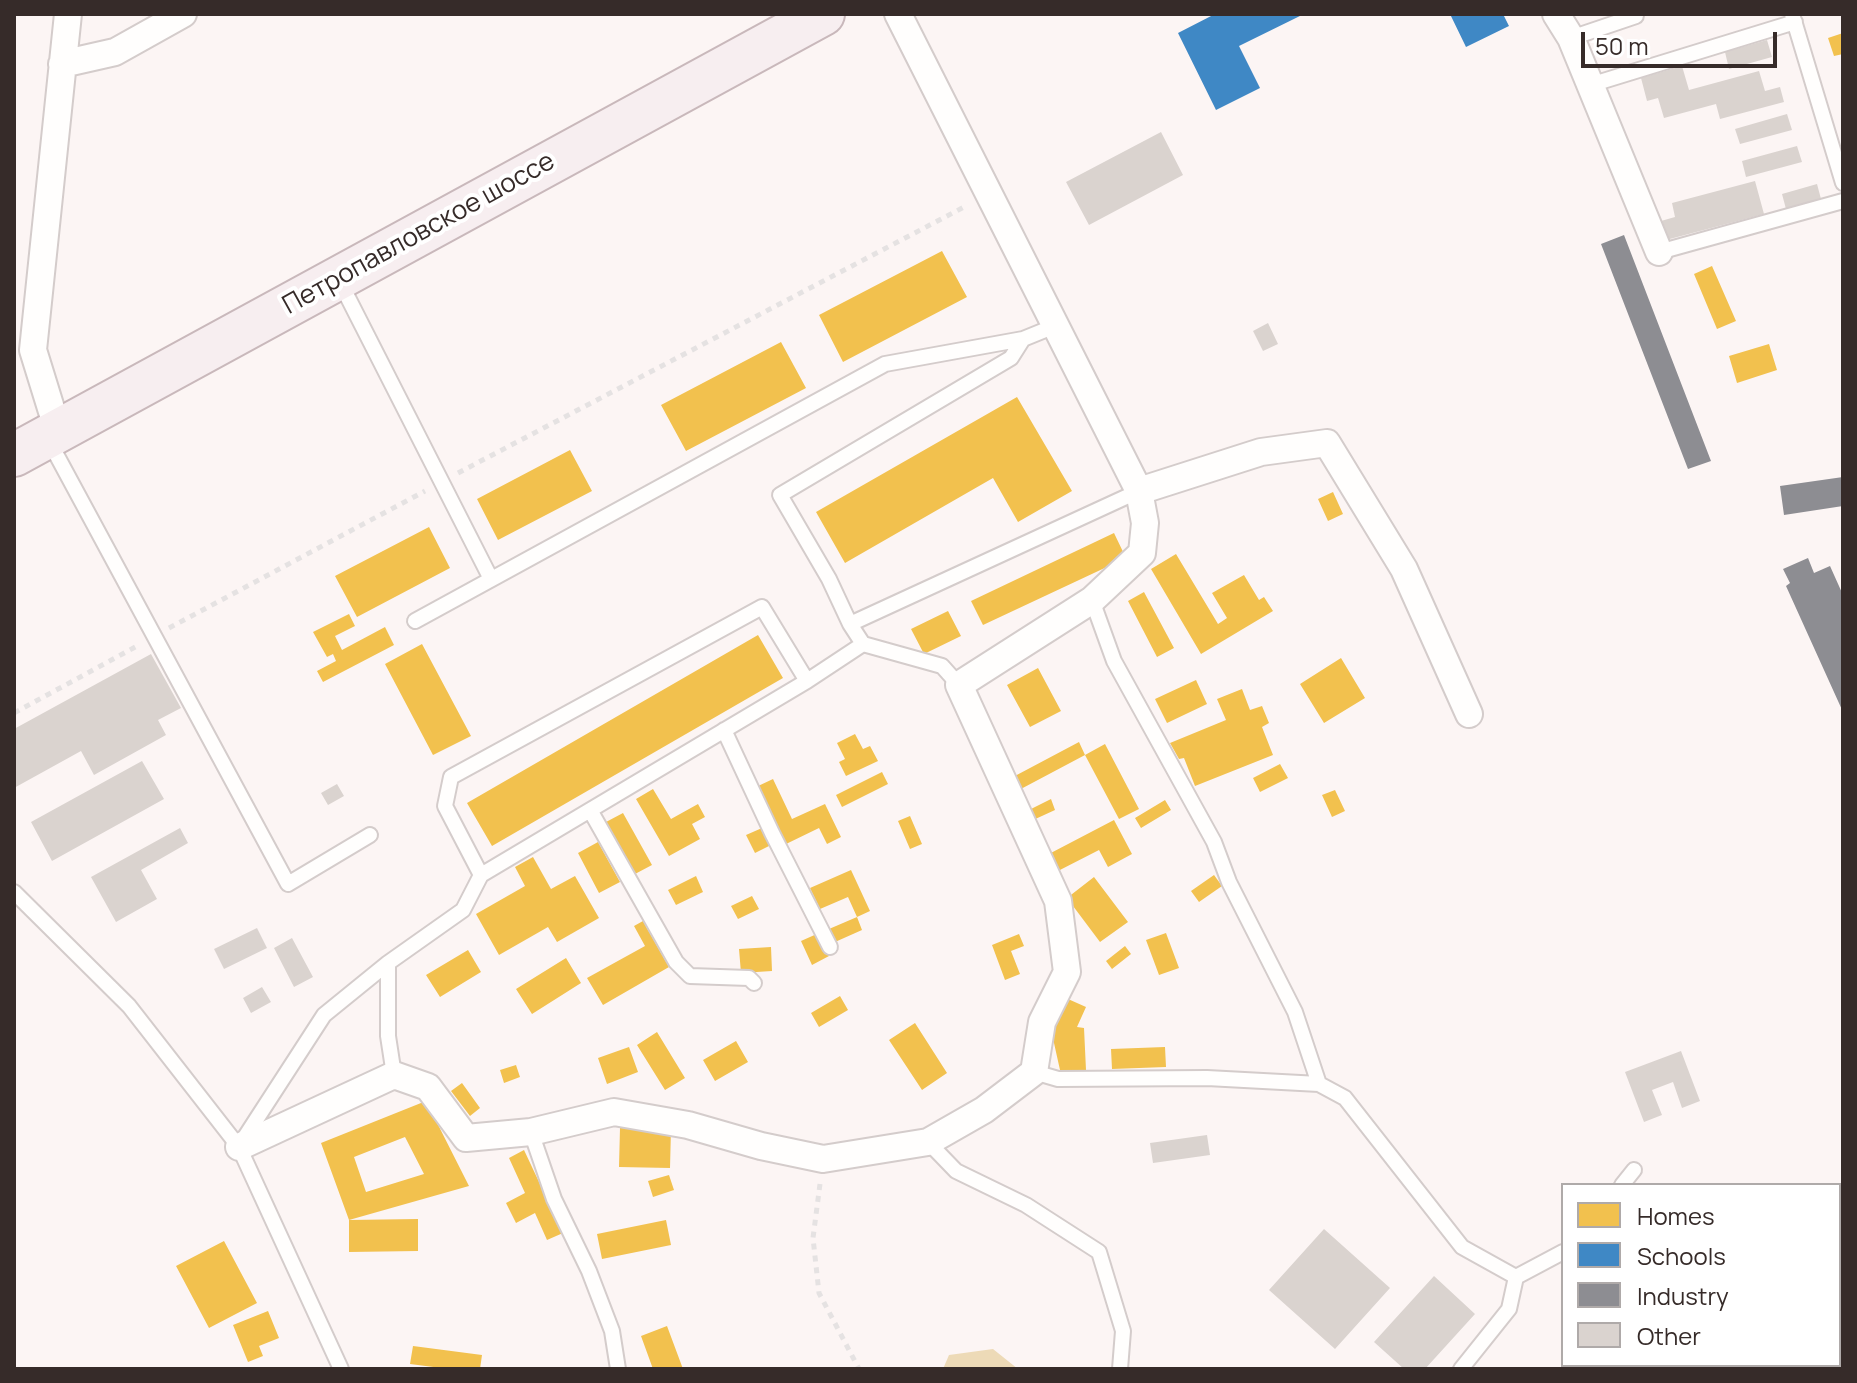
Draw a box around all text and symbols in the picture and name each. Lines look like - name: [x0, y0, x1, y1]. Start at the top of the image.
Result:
- scale bar: [1585, 16, 1781, 66]
- text: 50 m: [1595, 29, 1649, 62]
- street label: Петропавловское шоссе: [278, 146, 560, 322]
- legend: [1561, 1183, 1841, 1367]
- text: Homes: [1637, 1199, 1715, 1232]
- text: Schools: [1637, 1239, 1726, 1272]
- text: Industry: [1637, 1279, 1729, 1312]
- text: Other: [1637, 1319, 1701, 1352]

